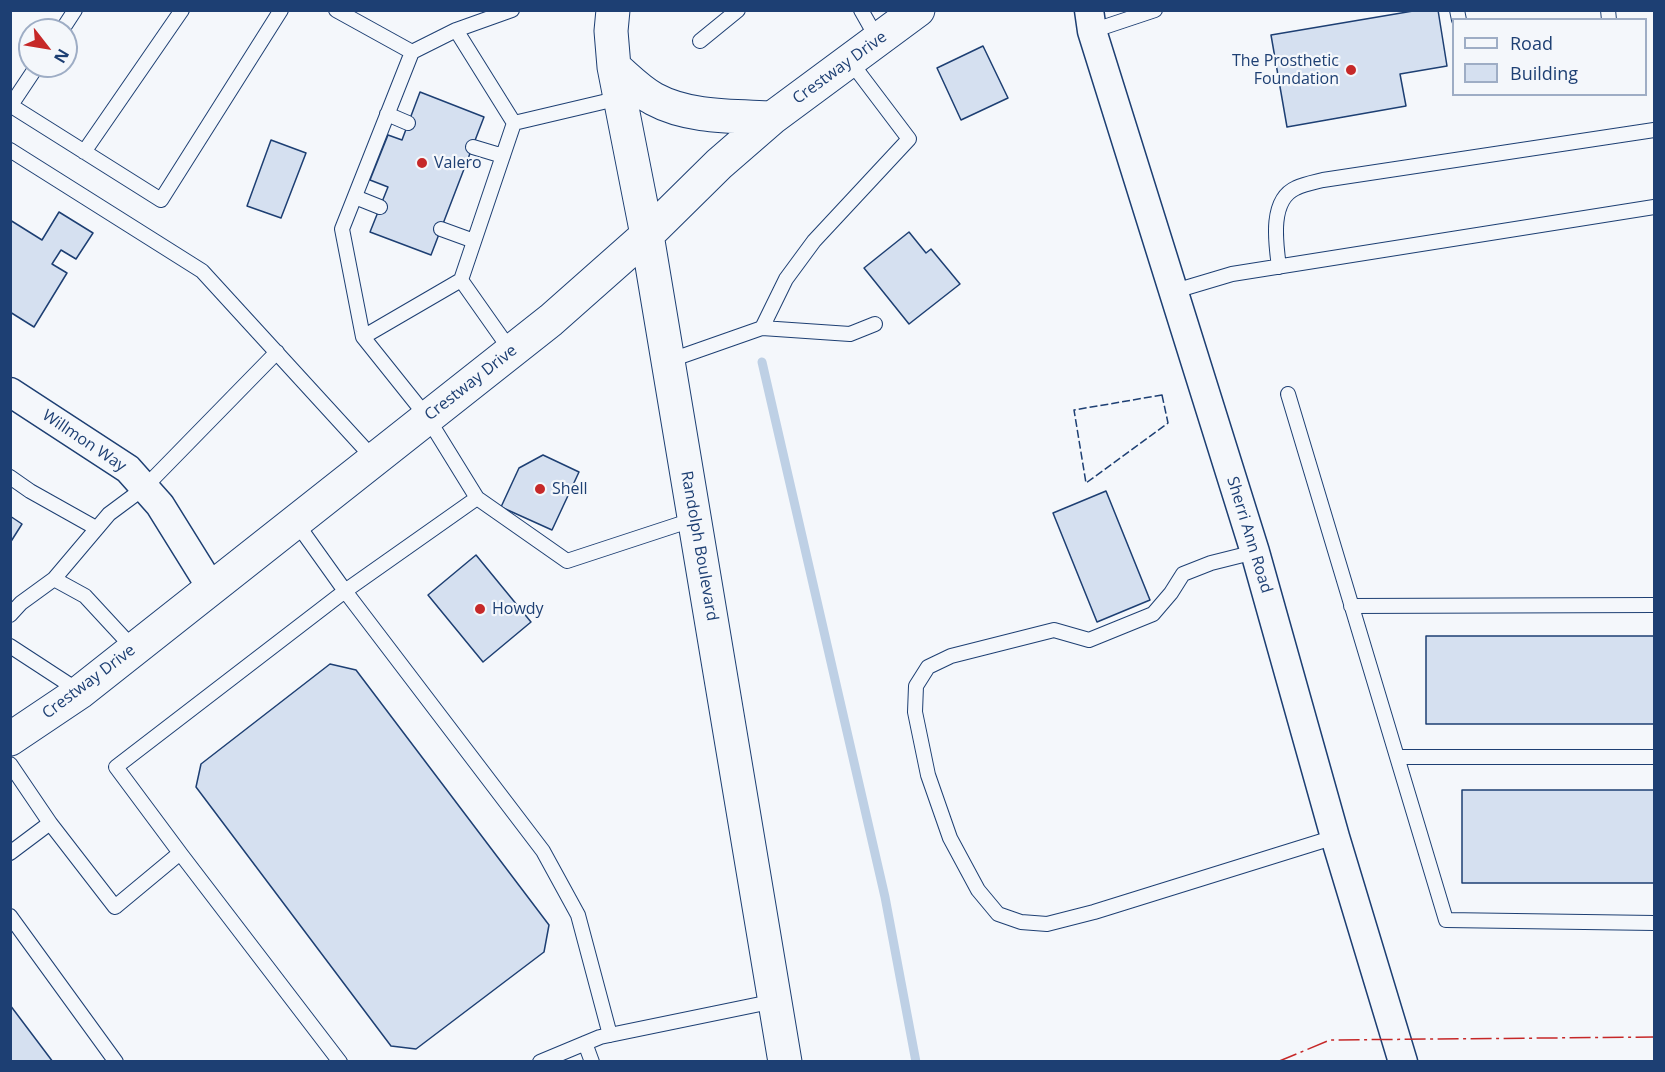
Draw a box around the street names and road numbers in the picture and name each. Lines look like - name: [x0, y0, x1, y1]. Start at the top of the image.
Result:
- street label: Crestway Drive: [789, 27, 891, 109]
- street label: Crestway Drive: [421, 341, 521, 425]
- street label: Willmon Way: [38, 406, 130, 476]
- street label: Randolph Boulevard: [676, 470, 722, 622]
- street label: Sherri Ann Road: [1222, 474, 1276, 596]
- street label: Crestway Drive: [39, 641, 139, 723]

